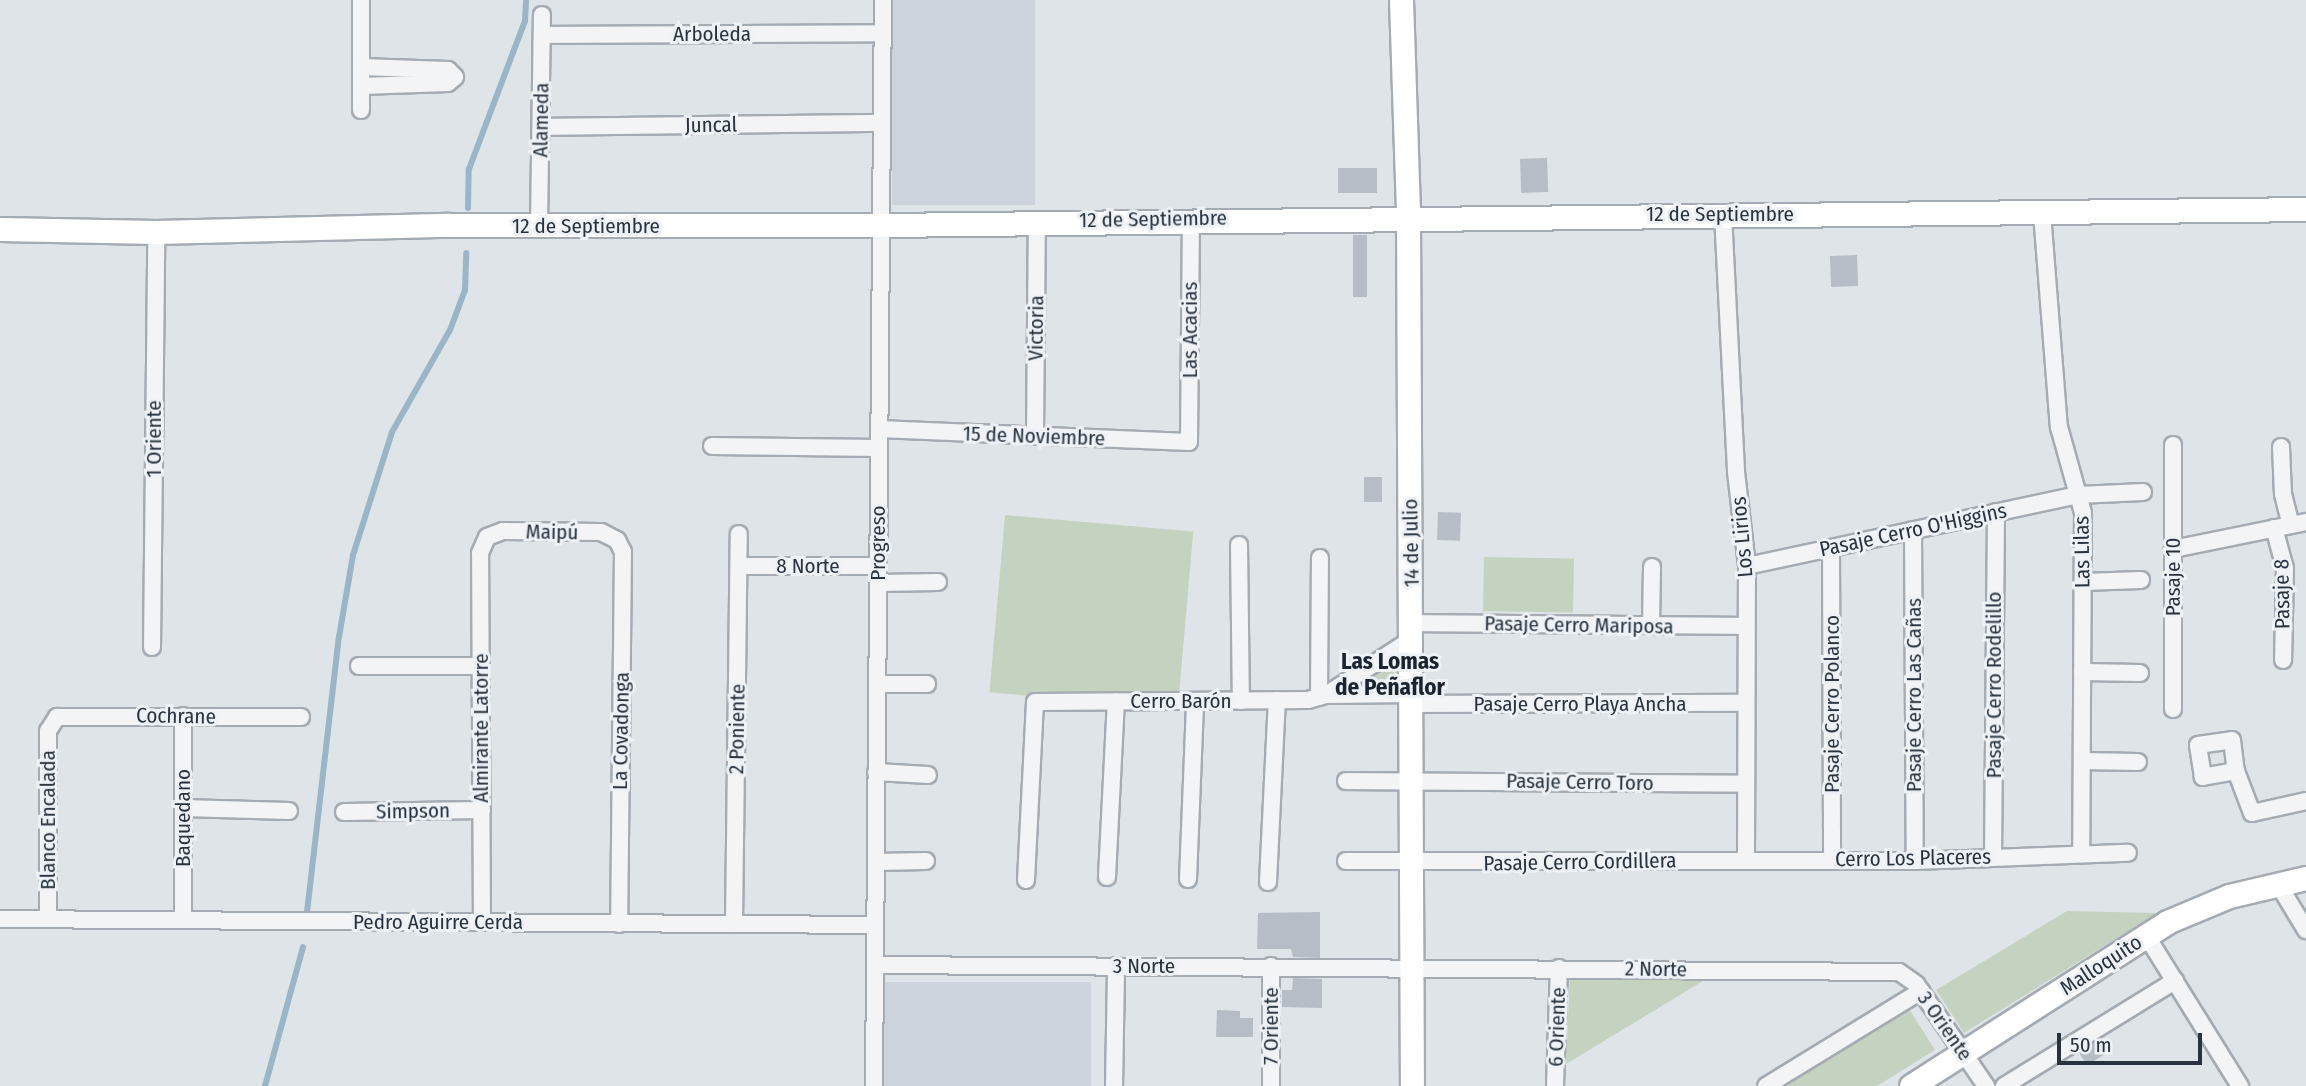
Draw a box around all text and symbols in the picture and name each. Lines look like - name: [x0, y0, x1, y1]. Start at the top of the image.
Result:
- street label: Arboleda: [673, 21, 751, 47]
- street label: Alameda: [528, 82, 554, 158]
- street label: Juncal: [685, 112, 737, 138]
- street label: 12 de Septiembre: [1646, 201, 1794, 227]
- street label: 12 de Septiembre: [1079, 205, 1227, 233]
- street label: 12 de Septiembre: [512, 213, 660, 239]
- street label: Las Acacias: [1177, 282, 1203, 378]
- street label: Victoria: [1023, 295, 1049, 361]
- street label: 1 Oriente: [141, 400, 167, 478]
- street label: 15 de Noviembre: [962, 421, 1106, 451]
- street label: Los Lirios: [1726, 496, 1758, 578]
- street label: Pasaje Cerro O'Higgins: [1817, 498, 2009, 562]
- street label: 14 de Julio: [1398, 499, 1424, 587]
- street label: Progreso: [865, 505, 891, 581]
- street label: Las Lilas: [2069, 516, 2095, 588]
- street label: Maipú: [525, 519, 579, 545]
- street label: Pasaje 10: [2160, 538, 2186, 616]
- street label: 8 Norte: [776, 553, 840, 579]
- street label: Pasaje 8: [2269, 559, 2295, 629]
- street label: Pasaje Cerro Rodelillo: [1981, 592, 2007, 778]
- street label: Pasaje Cerro Las Cañas: [1901, 598, 1927, 792]
- street label: Pasaje Cerro Mariposa: [1484, 611, 1674, 639]
- street label: Pasaje Cerro Polanco: [1819, 615, 1845, 793]
- district label: Las Lomas de Peñaflor: [1335, 647, 1445, 701]
- street label: Almirante Latorre: [468, 653, 494, 803]
- street label: La Covadonga: [607, 672, 635, 790]
- street label: 2 Poniente: [724, 684, 750, 774]
- street label: Cerro Barón: [1130, 688, 1232, 714]
- street label: Pasaje Cerro Playa Ancha: [1473, 691, 1687, 717]
- street label: Cochrane: [136, 703, 216, 729]
- street label: Blanco Encalada: [35, 750, 61, 890]
- street label: Pasaje Cerro Toro: [1506, 768, 1654, 796]
- street label: Baquedano: [170, 769, 196, 867]
- street label: Simpson: [376, 798, 450, 824]
- street label: Cerro Los Placeres: [1835, 844, 1991, 872]
- street label: Pasaje Cerro Cordillera: [1483, 848, 1677, 876]
- street label: Pedro Aguirre Cerda: [353, 909, 523, 935]
- street label: Malloquito: [2055, 929, 2147, 1001]
- street label: 3 Norte: [1113, 953, 1175, 979]
- street label: 2 Norte: [1625, 956, 1687, 982]
- street label: 7 Oriente: [1258, 987, 1284, 1065]
- street label: 6 Oriente: [1543, 987, 1571, 1067]
- street label: 3 Oriente: [1912, 987, 1978, 1065]
- scale bar: [2061, 1020, 2206, 1064]
- text: 50 m: [2070, 1032, 2112, 1058]

